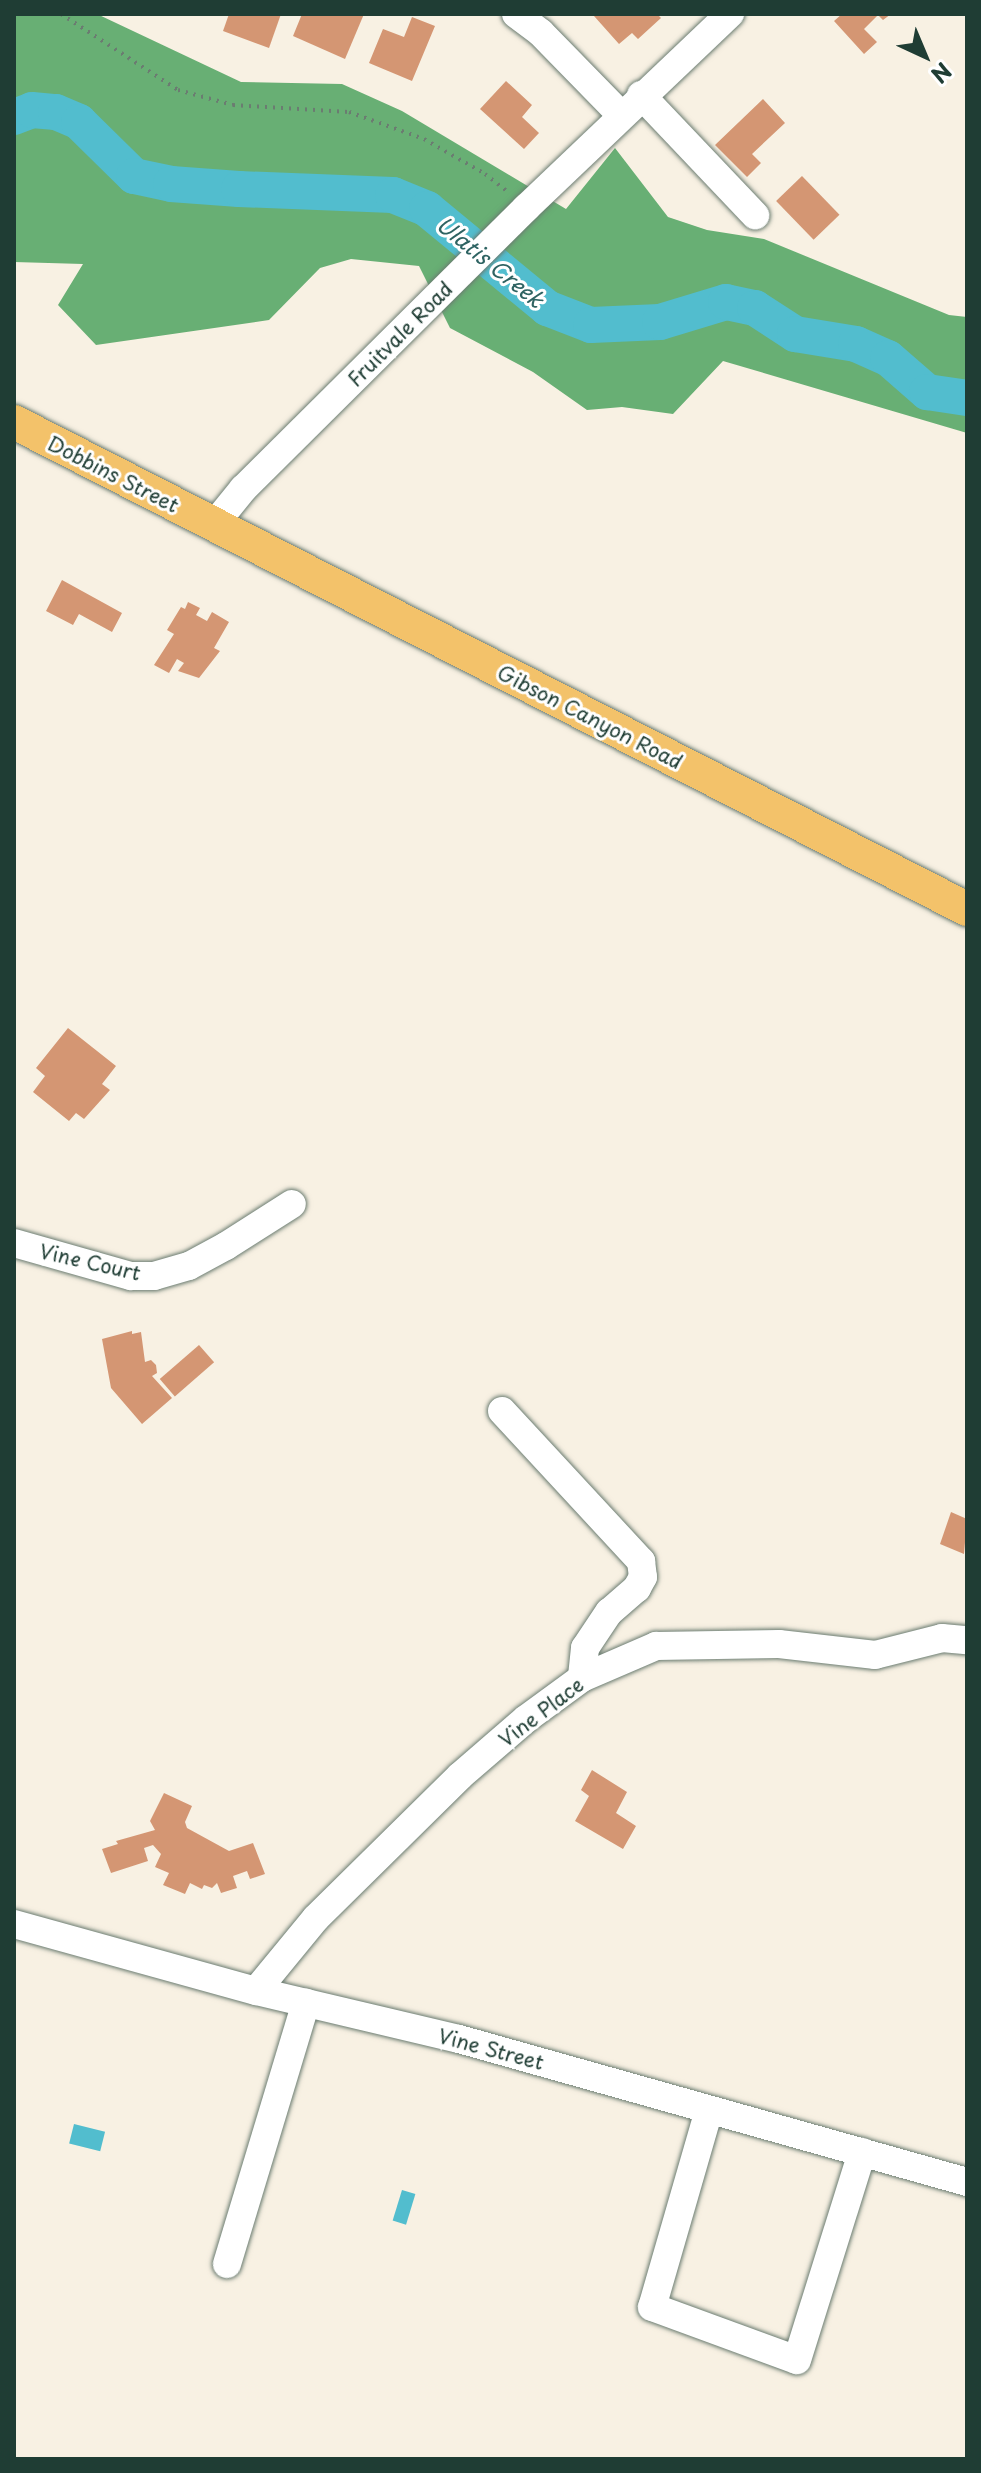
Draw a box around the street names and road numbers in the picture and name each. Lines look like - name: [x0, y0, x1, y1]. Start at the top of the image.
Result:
- street label: Fruitvale Road: [342, 276, 458, 392]
- street label: Dobbins Street: [43, 431, 183, 517]
- street label: Gibson Canyon Road: [494, 660, 686, 774]
- street label: Vine Court: [37, 1239, 143, 1285]
- street label: Vine Place: [494, 1672, 588, 1752]
- street label: Vine Street: [436, 2023, 546, 2075]

